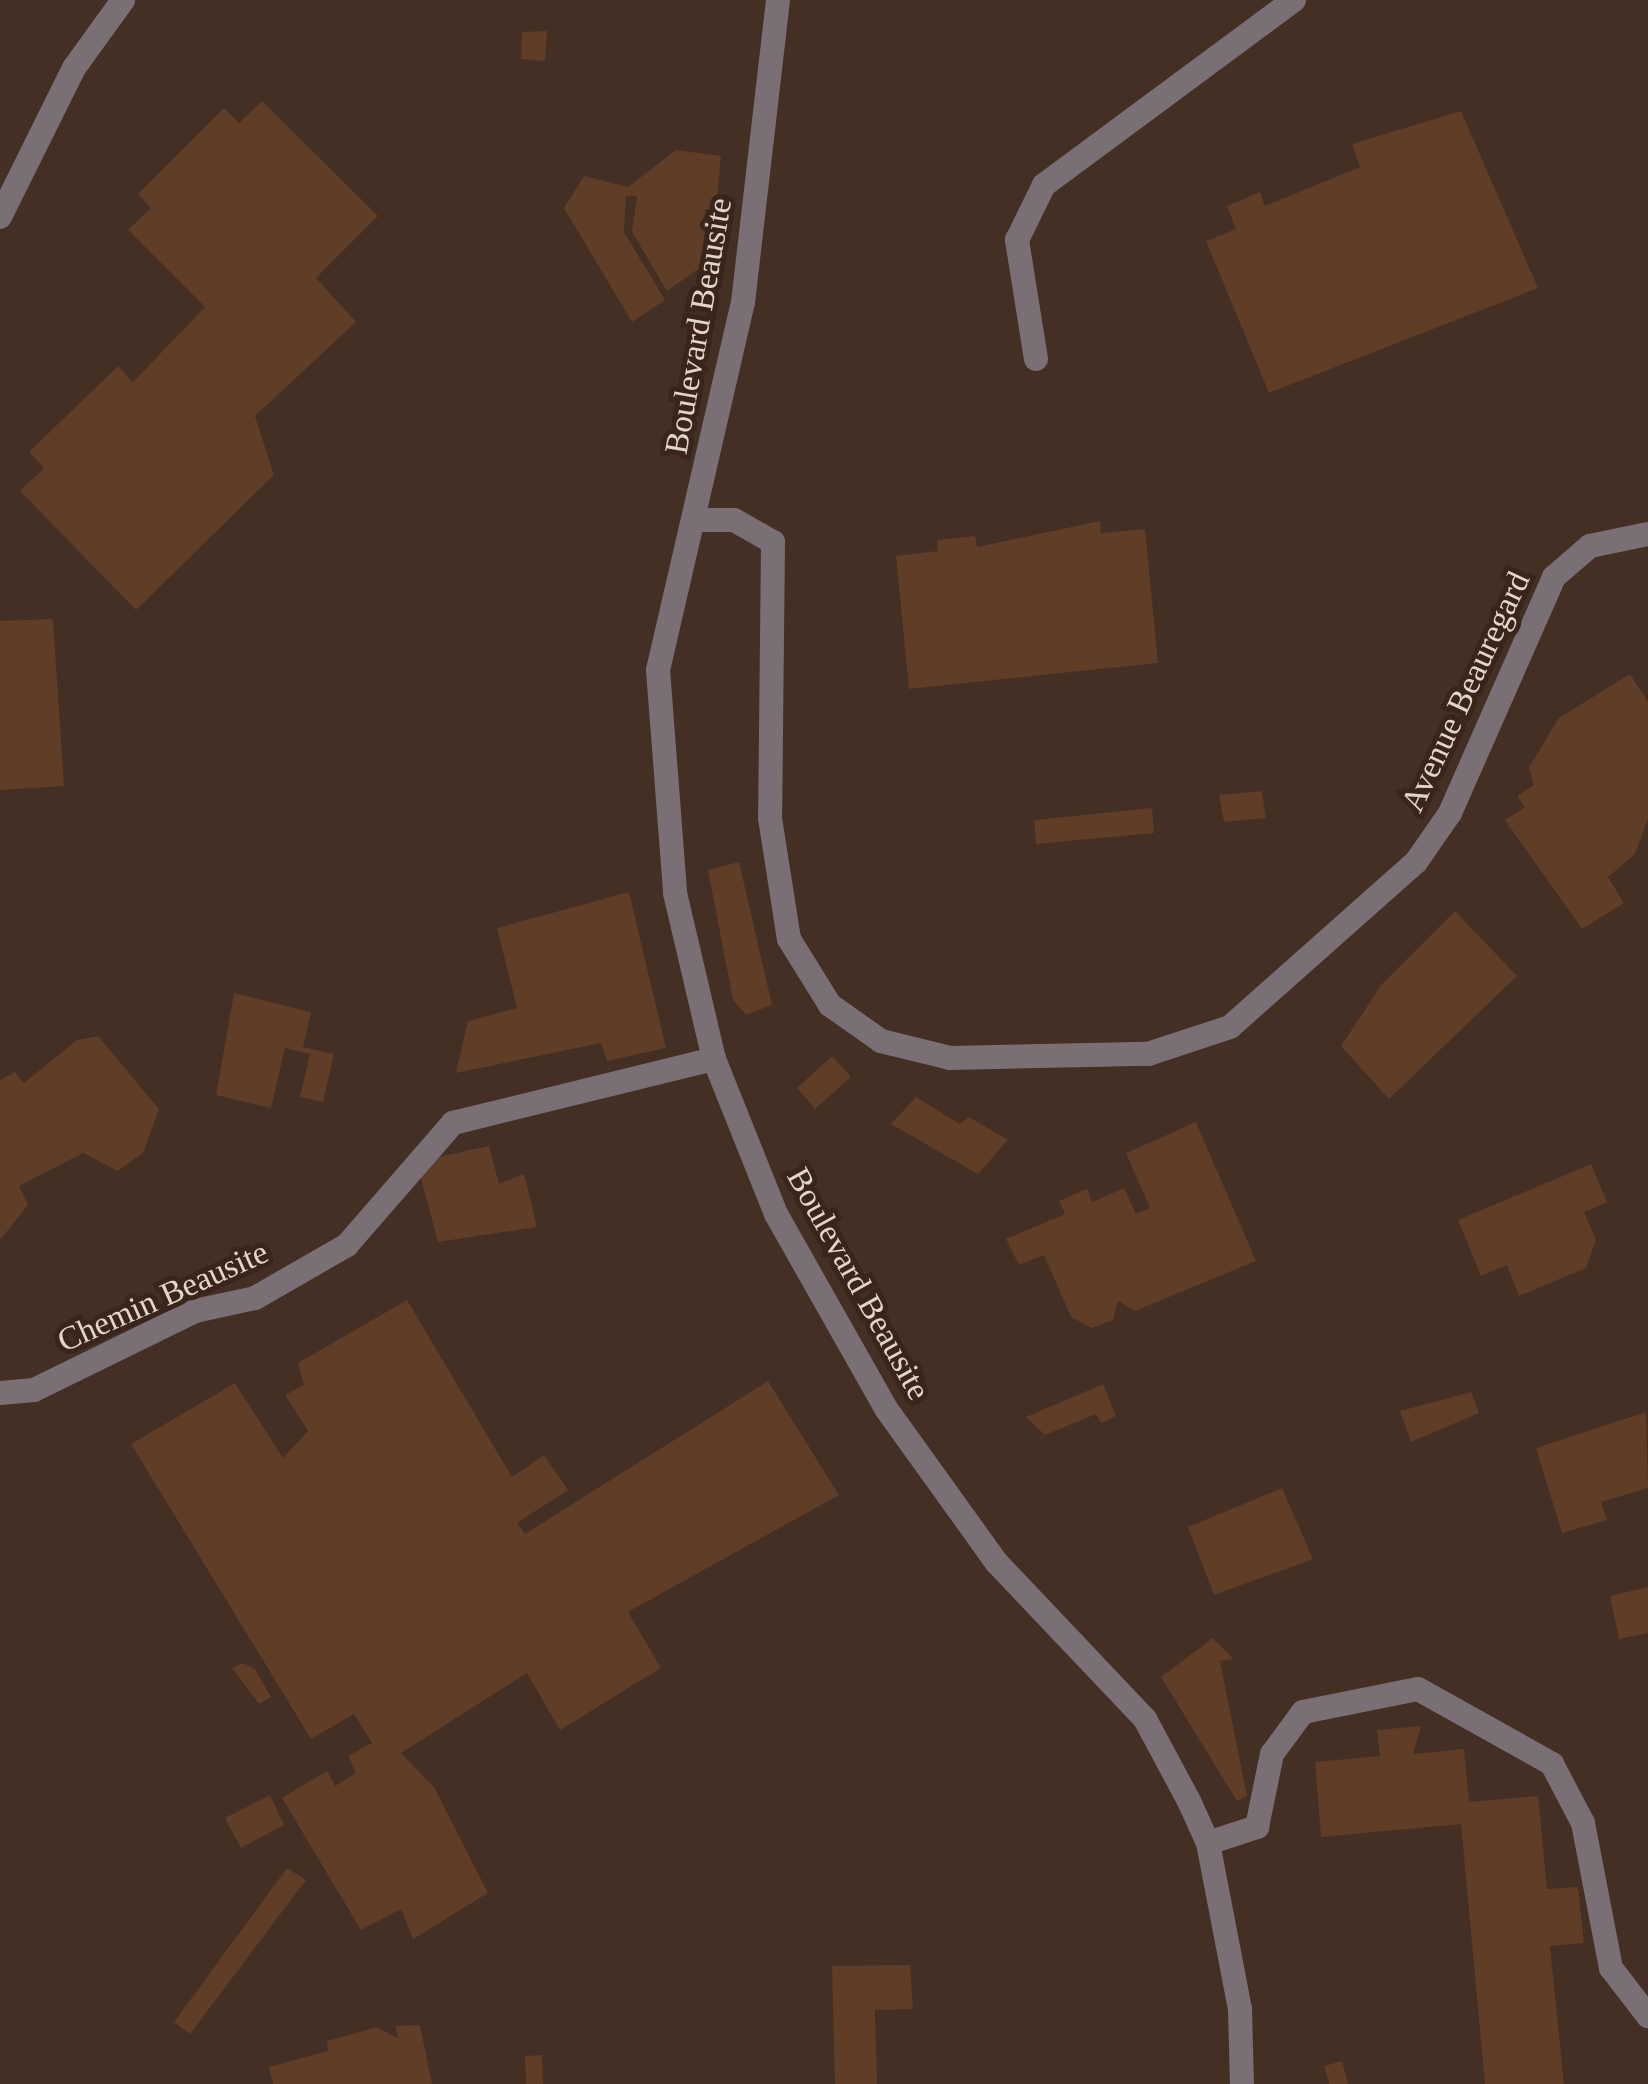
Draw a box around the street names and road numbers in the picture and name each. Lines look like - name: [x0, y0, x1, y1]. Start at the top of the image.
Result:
- street label: Boulevard Beausite: [657, 195, 741, 457]
- street label: Avenue Beauregard: [1393, 566, 1539, 818]
- street label: Boulevard Beausite: [778, 1161, 938, 1407]
- street label: Chemin Beausite: [52, 1233, 274, 1361]

